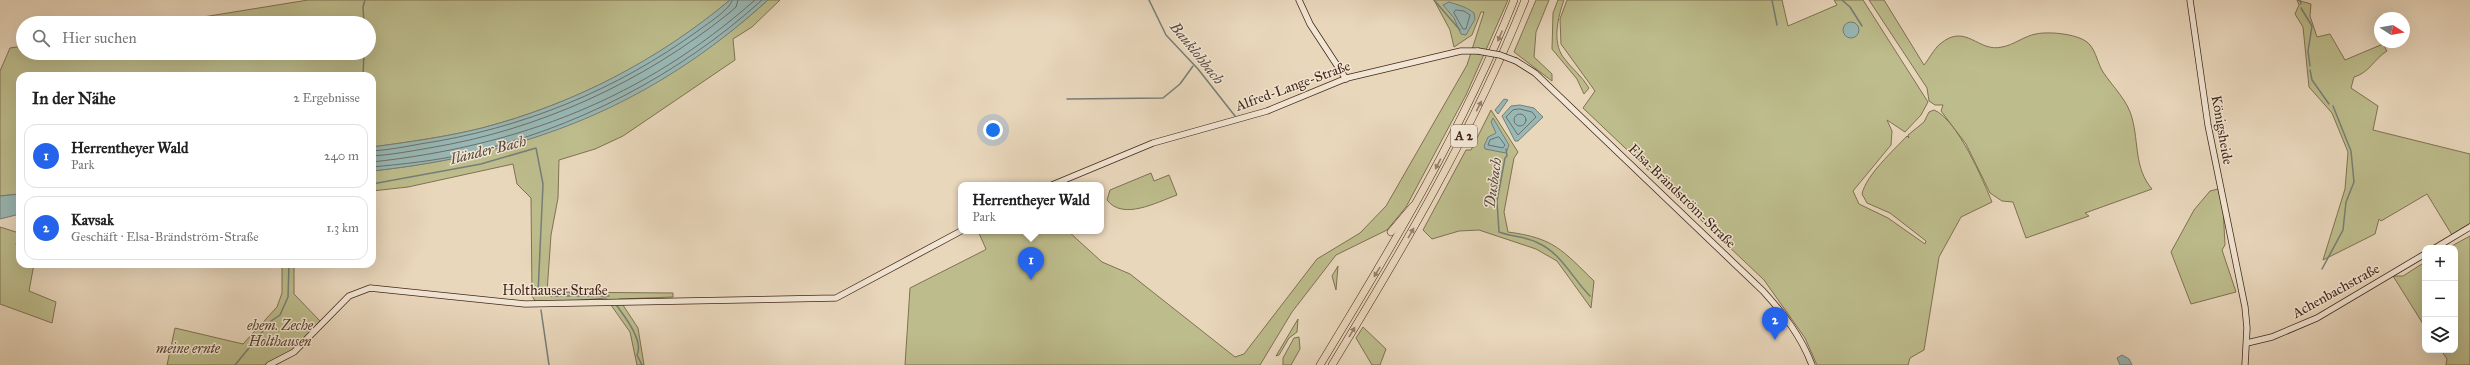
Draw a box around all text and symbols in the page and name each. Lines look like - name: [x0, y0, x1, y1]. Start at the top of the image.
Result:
- north arrow: [2374, 12, 2410, 48]
- search box: [16, 16, 376, 60]
- water label: Bauklohbach: [1166, 17, 1228, 88]
- icon: search: [30, 27, 52, 49]
- text: Hier suchen: [62, 29, 137, 47]
- one-way arrow: [1496, 31, 1502, 43]
- street label: Alfred-Lange-Straße: [1232, 57, 1353, 115]
- text: In der Nähe: [32, 88, 116, 109]
- text: 2 Ergebnisse: [293, 90, 360, 106]
- street label: Königsheide: [2208, 94, 2236, 166]
- one-way arrow: [1476, 100, 1483, 112]
- your location: [983, 120, 1003, 140]
- road number: A 2: [1451, 125, 1477, 147]
- water label: Iländer Bach: [447, 132, 529, 168]
- text: Herrentheyer Wald: [71, 139, 189, 157]
- street label: Elsa-Brändström-Straße: [1625, 140, 1739, 252]
- text: 1: [43, 148, 49, 164]
- text: 240 m: [324, 148, 359, 164]
- water label: Dusbach: [1481, 156, 1506, 210]
- text: Park: [71, 157, 95, 173]
- one-way arrow: [1434, 159, 1441, 170]
- popup: [958, 182, 1104, 234]
- text: Herrentheyer Wald: [972, 191, 1090, 209]
- text: Park: [972, 209, 996, 225]
- text: Kavsak: [71, 211, 114, 229]
- text: 2: [43, 220, 49, 236]
- text: 1.3 km: [326, 220, 359, 236]
- one-way arrow: [1407, 227, 1414, 239]
- text: Geschäft · Elsa-Brändström-Straße: [71, 229, 259, 245]
- map controls: [2422, 245, 2458, 353]
- button: +: [2422, 245, 2458, 281]
- pin: 1: [1018, 247, 1044, 280]
- street label: Achenbachstraße: [2289, 260, 2383, 322]
- one-way arrow: [1373, 266, 1380, 277]
- button: −: [2422, 281, 2458, 317]
- street label: Holthauser Straße: [502, 282, 608, 299]
- pin: 2: [1762, 307, 1788, 340]
- park label: ehem. Zeche Holthausen: [247, 317, 314, 350]
- button: layers: [2422, 317, 2458, 353]
- one-way arrow: [1349, 326, 1356, 338]
- park label: meine ernte: [156, 340, 221, 357]

